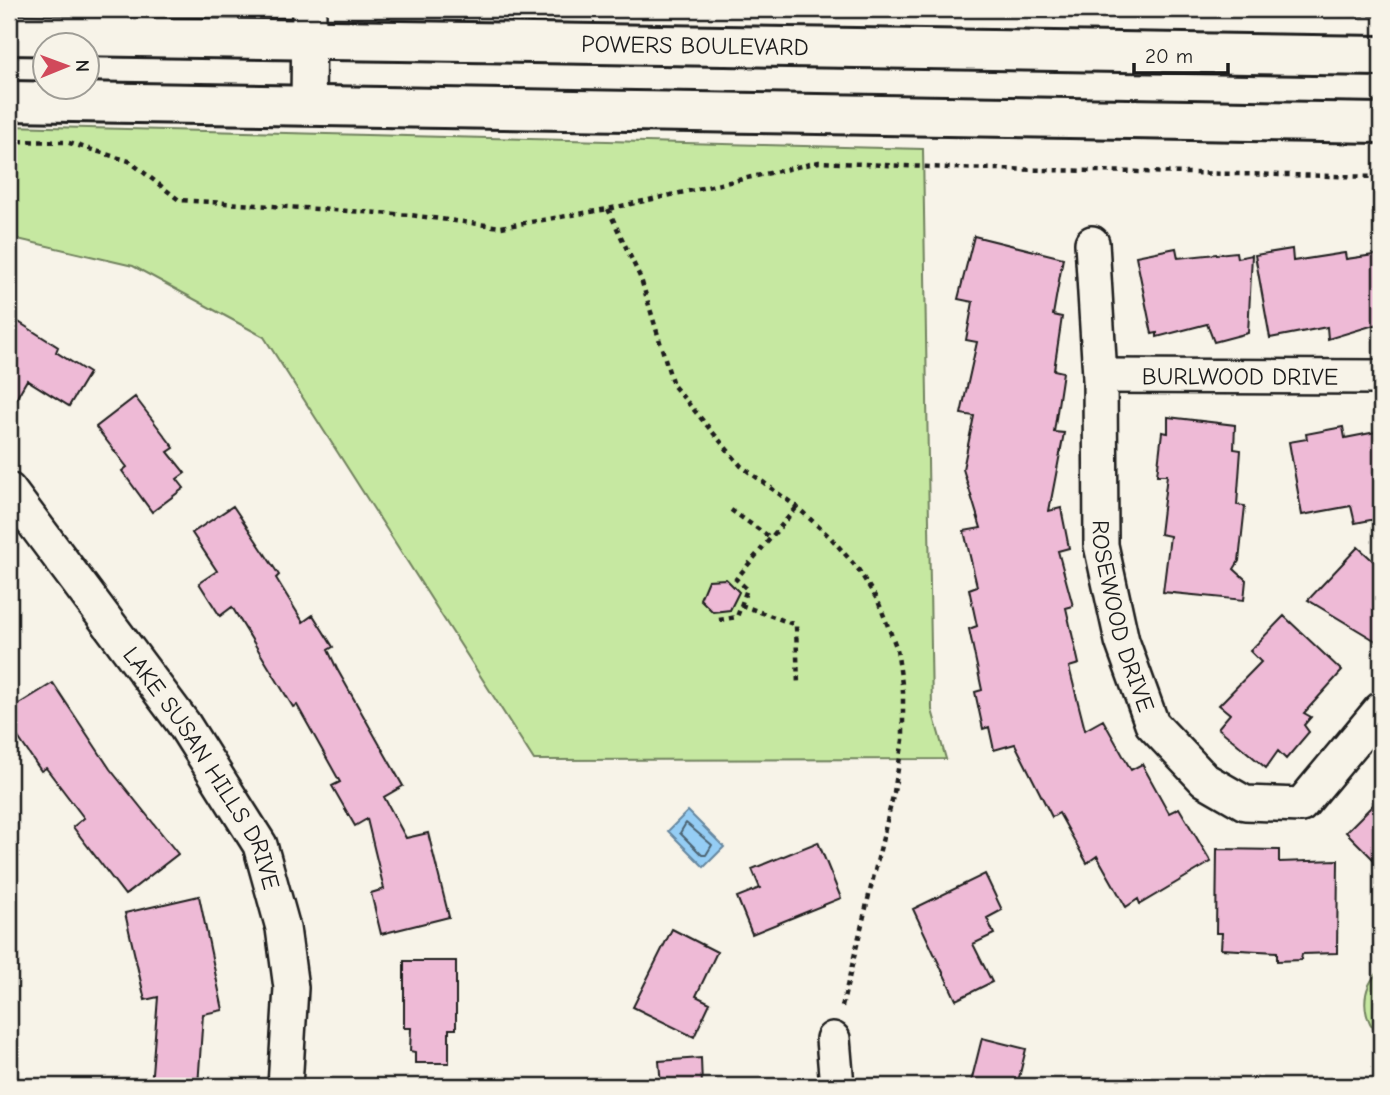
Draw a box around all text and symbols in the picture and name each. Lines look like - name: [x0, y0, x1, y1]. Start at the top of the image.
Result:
- street label: POWERS BOULEVARD: [581, 30, 809, 61]
- north arrow: [32, 32, 102, 102]
- scale bar: [1134, 32, 1229, 76]
- text: 20 m: [1145, 44, 1193, 68]
- text: N: [71, 59, 93, 72]
- street label: BURLWOOD DRIVE: [1142, 362, 1338, 391]
- street label: ROSEWOOD DRIVE: [1087, 520, 1160, 716]
- street label: LAKE SUSAN HILLS DRIVE: [117, 641, 286, 893]

